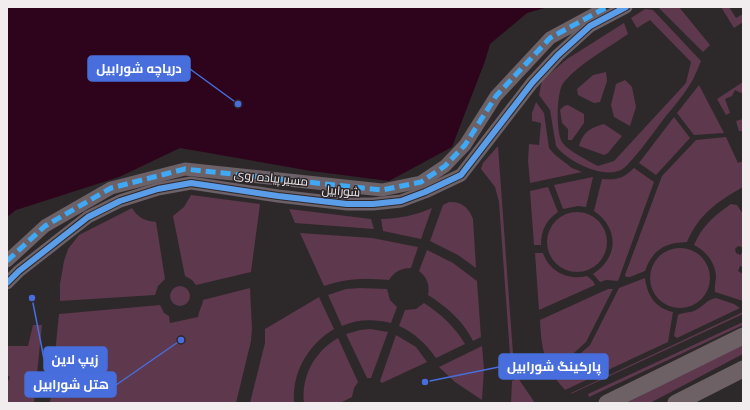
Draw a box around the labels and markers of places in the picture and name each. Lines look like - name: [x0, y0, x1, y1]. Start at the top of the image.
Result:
- callout: دریاچه شورابیل: [88, 56, 190, 81]
- callout: زیپ لاین: [44, 347, 107, 372]
- callout: پارکینگ شورابیل: [499, 354, 608, 379]
- callout: هتل شورابیل: [25, 372, 116, 397]

